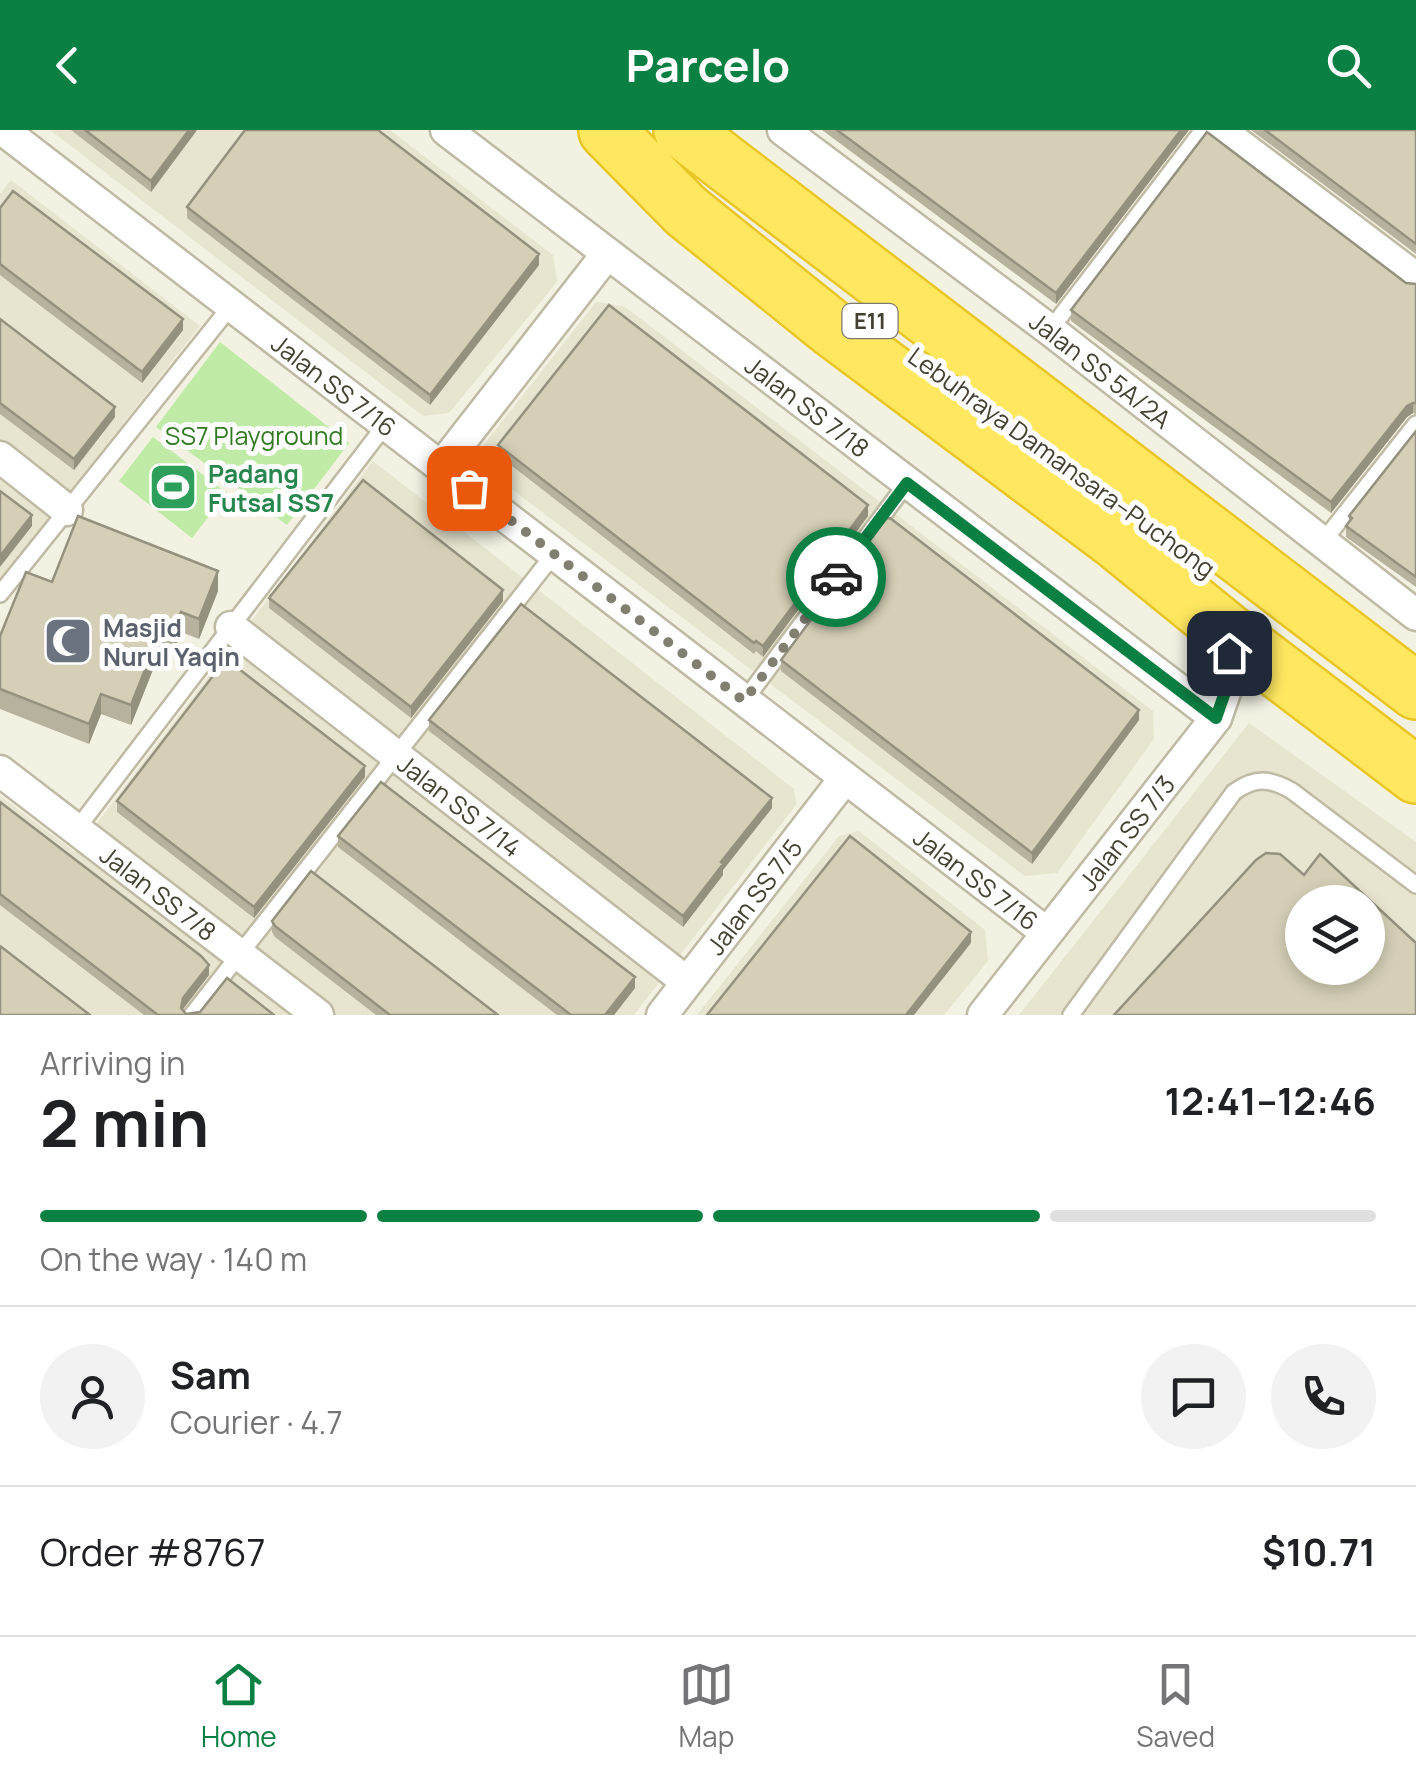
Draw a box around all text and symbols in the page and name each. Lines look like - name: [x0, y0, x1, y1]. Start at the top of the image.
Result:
- text: Parcelo: [626, 34, 790, 96]
- icon: back: [40, 38, 95, 93]
- icon: search: [1321, 38, 1376, 93]
- street label: Jalan SS 5A/2A: [1023, 303, 1179, 436]
- road number: E11: [842, 304, 898, 338]
- street label: Jalan SS 7/16: [265, 326, 404, 444]
- street label: Lebuhraya Damansara–Puchong: [901, 339, 1223, 585]
- street label: Jalan SS 7/18: [738, 347, 877, 465]
- park label: SS7 Playground: [165, 418, 343, 453]
- pin: [427, 446, 512, 531]
- place label: Padang Futsal SS7: [208, 456, 334, 520]
- sports icon: Padang Futsal SS7: [147, 461, 199, 513]
- icon: bag: [442, 461, 497, 516]
- courier: [786, 527, 886, 627]
- icon: car: [809, 550, 864, 605]
- place label: Masjid Nurul Yaqin: [103, 610, 240, 674]
- pin: [1187, 611, 1272, 696]
- mosque icon: Masjid Nurul Yaqin: [42, 615, 94, 667]
- icon: home: [1202, 626, 1257, 681]
- street label: Jalan SS 7/14: [391, 746, 529, 864]
- street label: Jalan SS 7/3: [1070, 768, 1182, 897]
- street label: Jalan SS 7/16: [907, 819, 1046, 938]
- street label: Jalan SS 7/5: [698, 831, 810, 962]
- street label: Jalan SS 7/8: [93, 837, 224, 949]
- map controls: [1285, 885, 1385, 985]
- button: layers: [1285, 885, 1385, 985]
- text: Arriving in: [40, 1041, 185, 1085]
- text: 12:41–12:46: [1165, 1074, 1376, 1126]
- text: 2 min: [40, 1078, 209, 1167]
- text: On the way · 140 m: [40, 1237, 307, 1281]
- button: person: [40, 1344, 145, 1449]
- button: chat: [1141, 1344, 1246, 1449]
- button: phone: [1271, 1344, 1376, 1449]
- text: Sam: [170, 1348, 251, 1400]
- text: Courier · 4.7: [170, 1400, 343, 1444]
- text: Order #8767: [40, 1525, 266, 1577]
- text: $10.71: [1262, 1525, 1376, 1577]
- tab: Home: [201, 1657, 277, 1755]
- tab: Map: [679, 1657, 734, 1755]
- tab: Saved: [1136, 1657, 1215, 1755]

